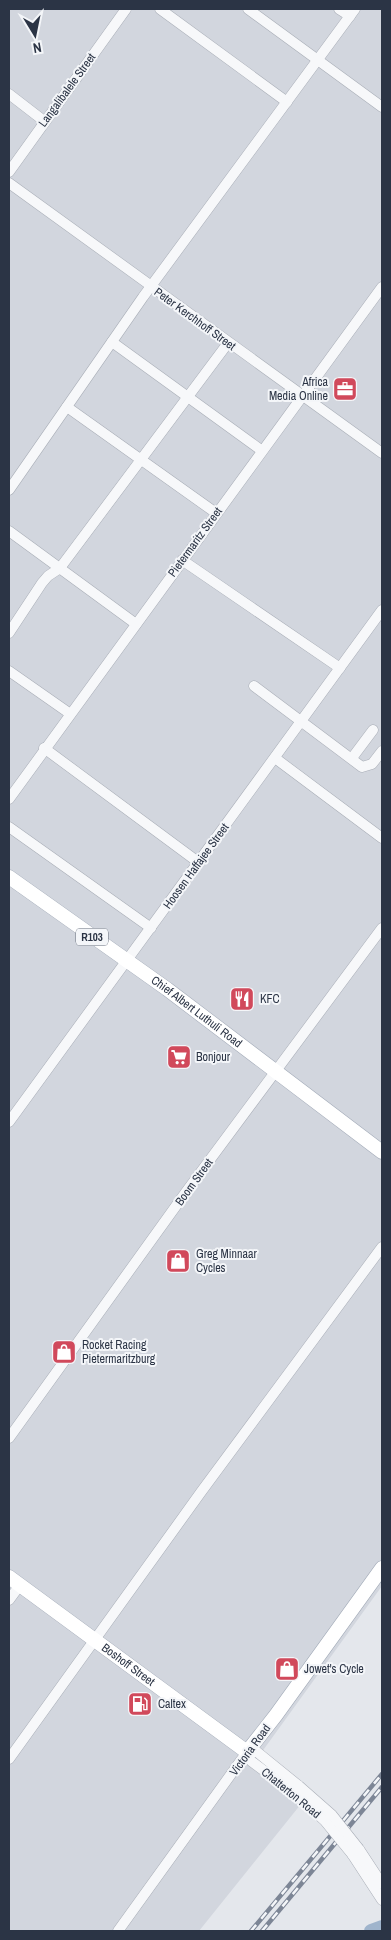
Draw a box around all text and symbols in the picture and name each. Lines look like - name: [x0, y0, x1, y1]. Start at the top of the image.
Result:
- north arrow: [10, 10, 60, 60]
- text: N: [32, 38, 43, 57]
- street label: Langalibalele Street: [35, 50, 99, 130]
- street label: Peter Kerchhoff Street: [151, 284, 239, 354]
- place label: Africa Media Online: [269, 374, 329, 404]
- office icon: Africa Media Online: [332, 376, 358, 402]
- street label: Pietermaritz Street: [164, 504, 226, 580]
- street label: Hoosen Haffajee Street: [160, 820, 233, 912]
- road number: R103: [76, 929, 108, 946]
- street label: Chief Albert Luthuli Road: [148, 972, 246, 1051]
- restaurant icon: KFC: [229, 986, 255, 1012]
- place label: KFC: [260, 991, 280, 1007]
- supermarket icon: Bonjour: [166, 1044, 192, 1070]
- place label: Bonjour: [196, 1049, 231, 1065]
- street label: Boom Street: [171, 1155, 217, 1209]
- place label: Greg Minnaar Cycles: [196, 1246, 257, 1276]
- shop icon: Greg Minnaar Cycles: [165, 1248, 191, 1274]
- place label: Rocket Racing Pietermaritzburg: [82, 1337, 156, 1367]
- shop icon: Rocket Racing Pietermaritzburg: [51, 1339, 77, 1365]
- street label: Boshoff Street: [98, 1640, 158, 1690]
- shop icon: Jowet's Cycle: [274, 1656, 300, 1682]
- place label: Jowet's Cycle: [304, 1661, 364, 1677]
- fuel station icon: Caltex: [127, 1691, 153, 1717]
- place label: Caltex: [158, 1696, 186, 1712]
- street label: Victoria Road: [226, 1721, 274, 1779]
- street label: Chatterton Road: [258, 1764, 324, 1822]

